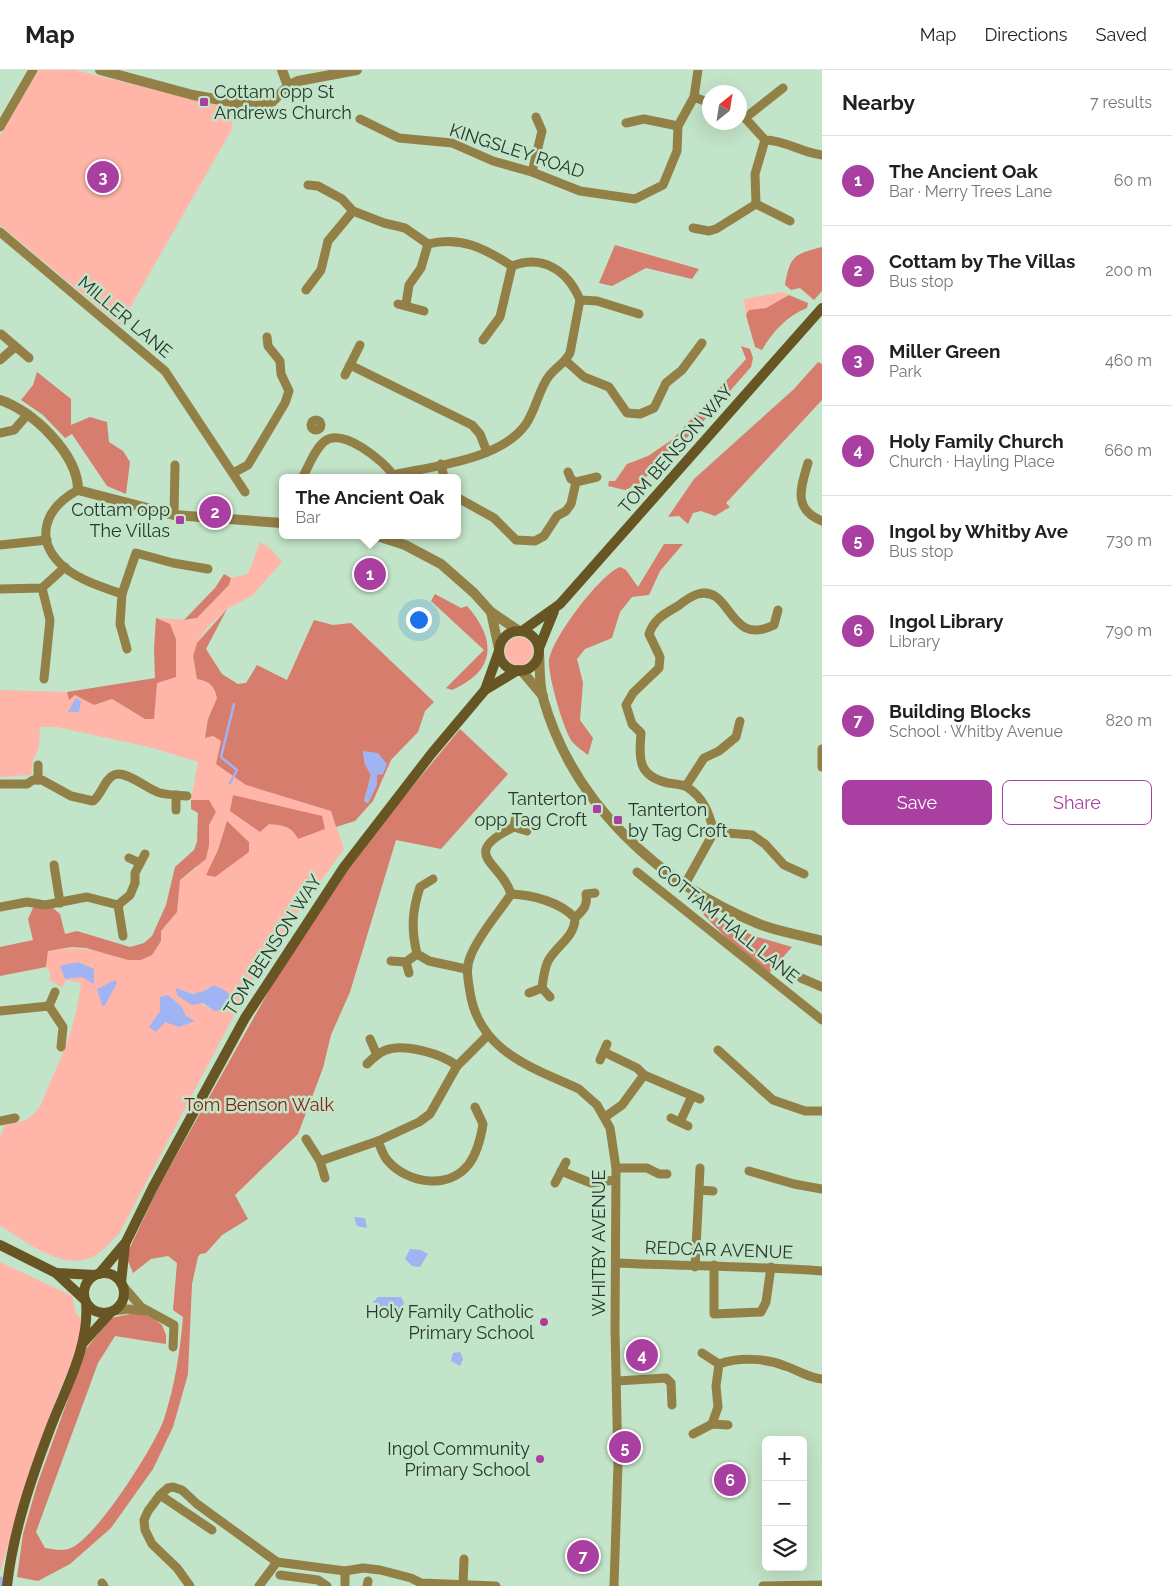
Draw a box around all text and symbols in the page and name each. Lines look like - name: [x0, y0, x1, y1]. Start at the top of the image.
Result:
- text: Map: [25, 20, 75, 49]
- text: Map: [920, 24, 956, 45]
- text: Directions: [984, 24, 1068, 45]
- text: Saved: [1096, 24, 1147, 45]
- place label: Cottam opp St Andrews Church: [214, 81, 352, 123]
- north arrow: [702, 85, 747, 130]
- text: Nearby: [842, 90, 915, 115]
- text: 7 results: [1090, 93, 1152, 112]
- marker: Cottam opp St Andrews Church: [198, 96, 210, 108]
- street label: KINGSLEY ROAD: [447, 119, 587, 182]
- pin: 3: [87, 158, 119, 196]
- text: The Ancient Oak: [889, 160, 1038, 182]
- text: 1: [854, 171, 862, 190]
- text: 60 m: [1114, 171, 1152, 190]
- text: Bar · Merry Trees Lane: [889, 182, 1052, 201]
- text: Cottam by The Villas: [889, 250, 1075, 272]
- text: 2: [853, 261, 863, 280]
- text: 200 m: [1105, 261, 1152, 280]
- street label: MILLER LANE: [74, 271, 177, 362]
- text: Bus stop: [889, 272, 953, 291]
- text: Miller Green: [889, 340, 1000, 362]
- text: 3: [854, 351, 862, 370]
- text: 460 m: [1105, 351, 1152, 370]
- text: Park: [889, 362, 922, 381]
- street label: TOM BENSON WAY: [614, 380, 737, 517]
- text: Holy Family Church: [889, 430, 1064, 452]
- text: 4: [853, 441, 863, 460]
- text: 660 m: [1104, 441, 1152, 460]
- text: Church · Hayling Place: [889, 452, 1055, 471]
- popup: [279, 474, 461, 539]
- text: The Ancient Oak: [296, 486, 444, 508]
- pin: 2: [199, 493, 231, 531]
- place label: Cottam opp The Villas: [71, 499, 170, 541]
- text: Bar: [296, 508, 321, 527]
- marker: Cottam opp The Villas: [174, 514, 186, 526]
- text: Ingol by Whitby Ave: [889, 520, 1068, 542]
- text: 5: [854, 531, 862, 550]
- text: 730 m: [1106, 531, 1152, 550]
- text: Bus stop: [889, 542, 953, 561]
- pin: 1: [354, 555, 386, 593]
- your location: [406, 607, 432, 633]
- text: Ingol Library: [889, 610, 1004, 632]
- text: 6: [853, 621, 863, 640]
- text: 790 m: [1106, 621, 1152, 640]
- text: Library: [889, 632, 940, 651]
- text: Building Blocks: [889, 700, 1031, 722]
- text: 7: [854, 711, 862, 730]
- text: 820 m: [1106, 711, 1152, 730]
- text: School · Whitby Avenue: [889, 722, 1063, 741]
- button: Save: [842, 780, 992, 825]
- button: Share: [1002, 780, 1152, 825]
- place label: Tanterton opp Tag Croft: [474, 788, 587, 830]
- place label: Tanterton by Tag Croft: [628, 799, 728, 841]
- marker: Tanterton opp Tag Croft: [591, 803, 603, 815]
- marker: Tanterton by Tag Croft: [612, 814, 624, 826]
- street label: COTTAM HALL LANE: [653, 860, 804, 987]
- street label: TOM BENSON WAY: [219, 870, 326, 1019]
- park label: Tom Benson Walk: [184, 1094, 334, 1115]
- street label: WHITBY AVENUE: [588, 1170, 609, 1316]
- street label: REDCAR AVENUE: [644, 1236, 794, 1263]
- place label: Holy Family Catholic Primary School: [366, 1301, 534, 1343]
- marker: Holy Family Catholic Primary School: [538, 1316, 550, 1328]
- pin: 4: [626, 1336, 658, 1374]
- pin: 5: [609, 1428, 641, 1466]
- map controls: [762, 1436, 807, 1571]
- button: +: [762, 1436, 807, 1481]
- place label: Ingol Community Primary School: [387, 1438, 530, 1480]
- marker: Ingol Community Primary School: [534, 1453, 546, 1465]
- pin: 6: [714, 1461, 746, 1499]
- button: −: [762, 1481, 807, 1526]
- button: layers: [762, 1526, 807, 1571]
- pin: 7: [567, 1537, 599, 1575]

